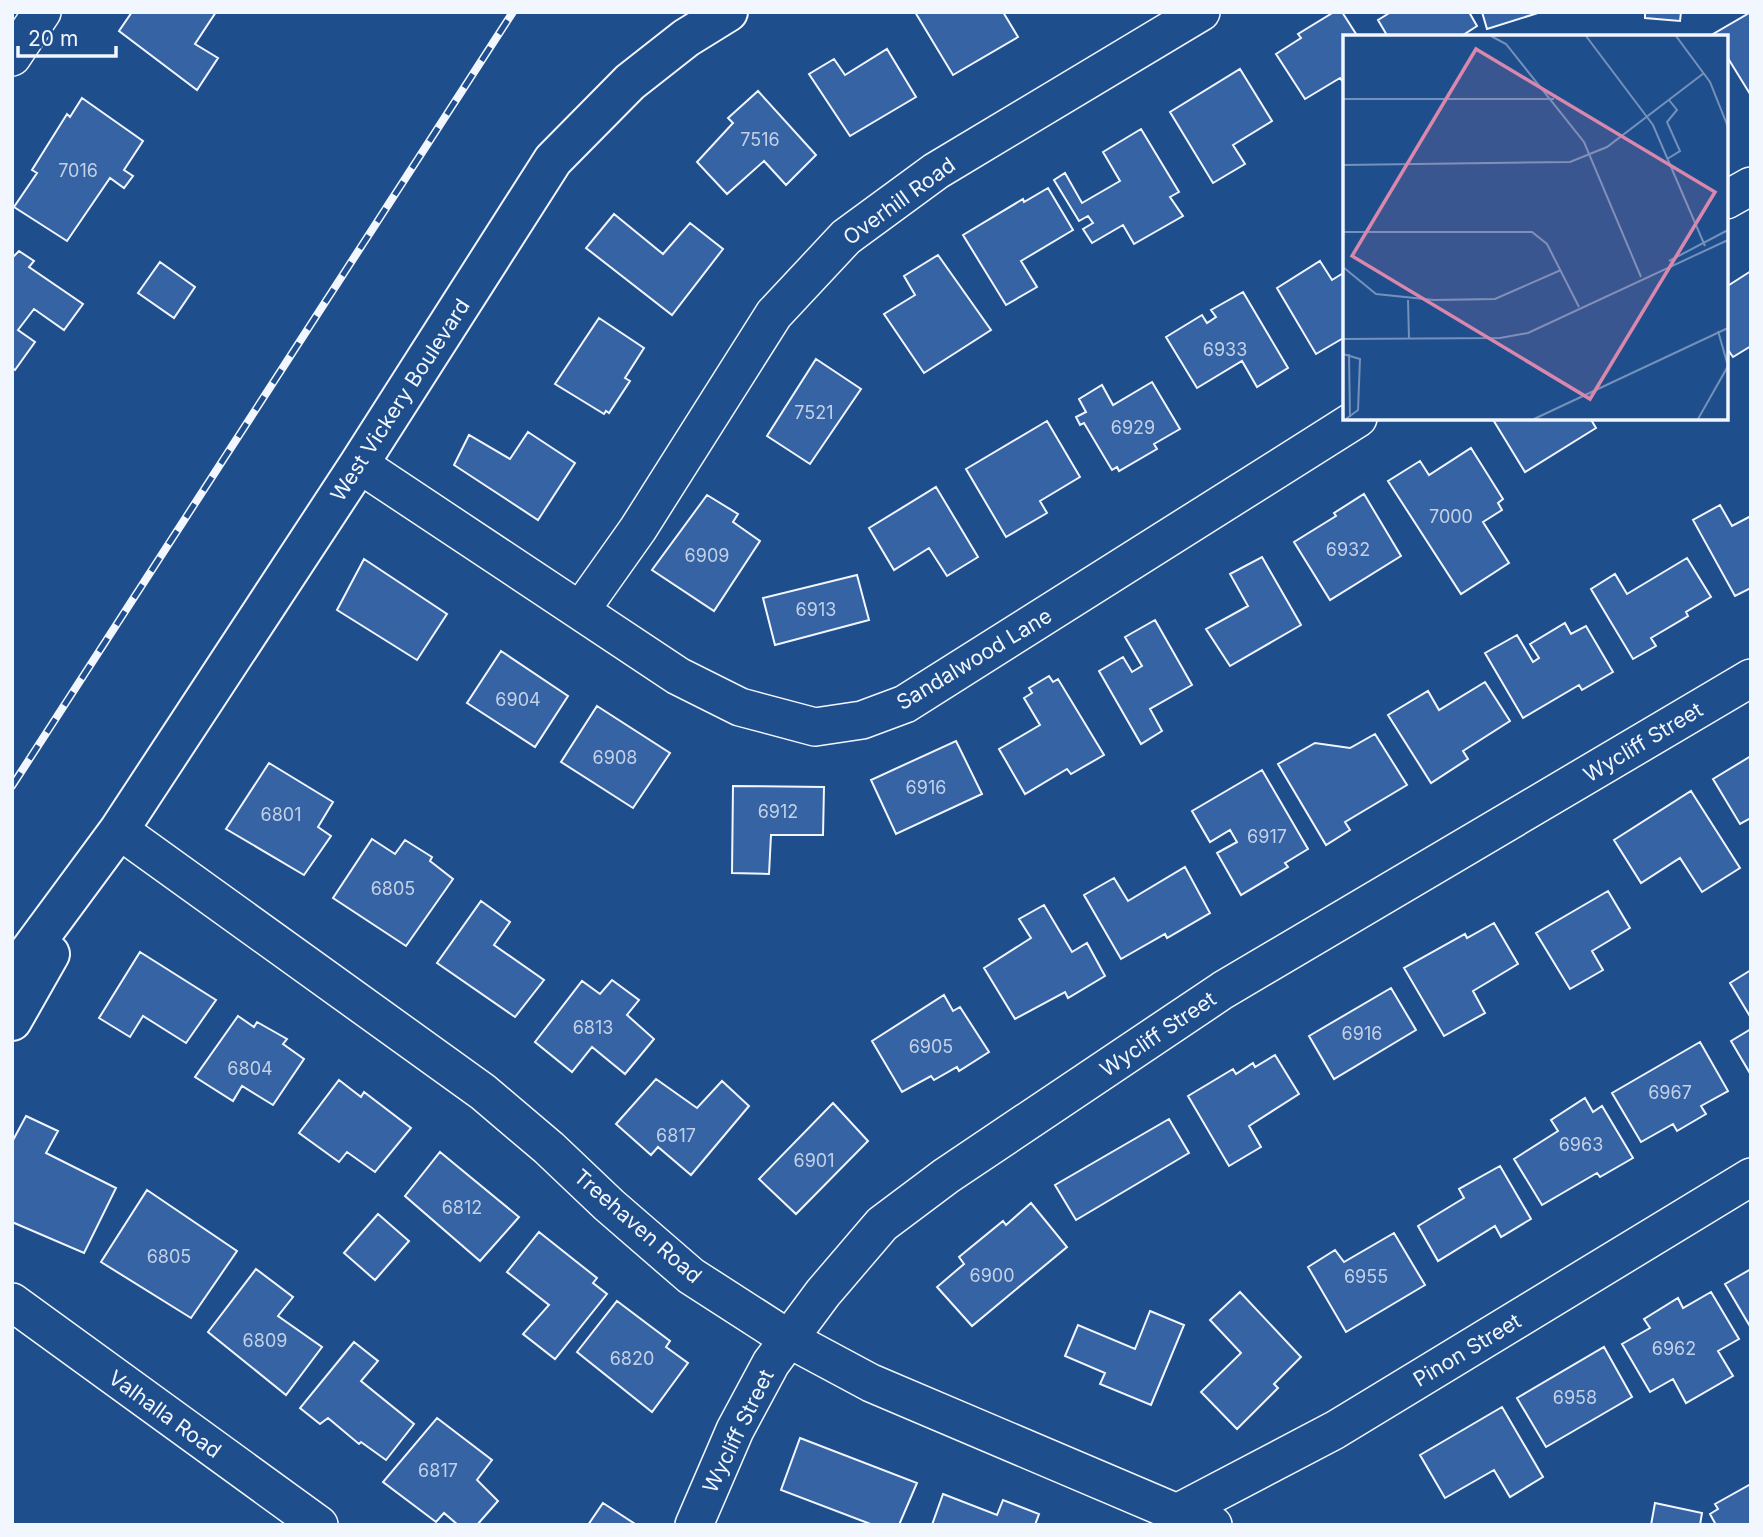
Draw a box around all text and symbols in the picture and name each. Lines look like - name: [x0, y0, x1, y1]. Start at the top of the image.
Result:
- scale bar: [18, 14, 116, 58]
- text: 20 m: [28, 26, 78, 51]
- inset map: [1343, 35, 1728, 420]
- house number: 7516: [740, 129, 780, 150]
- street label: Overhill Road: [838, 152, 960, 250]
- house number: 7016: [58, 160, 98, 181]
- street label: West Vickery Boulevard: [325, 294, 475, 506]
- house number: 6933: [1203, 339, 1247, 360]
- house number: 7521: [794, 402, 834, 423]
- house number: 6929: [1111, 417, 1155, 438]
- house number: 7000: [1429, 506, 1473, 527]
- house number: 6932: [1326, 539, 1370, 560]
- house number: 6909: [685, 545, 729, 566]
- house number: 6913: [796, 599, 836, 620]
- street label: Sandalwood Lane: [892, 603, 1056, 715]
- house number: 6904: [495, 689, 541, 710]
- street label: Wycliff Street: [1579, 697, 1707, 787]
- house number: 6908: [593, 747, 637, 768]
- house number: 6916: [906, 777, 946, 798]
- house number: 6912: [758, 801, 798, 822]
- house number: 6801: [261, 804, 301, 825]
- house number: 6917: [1247, 826, 1287, 847]
- house number: 6805: [371, 878, 415, 899]
- street label: Wycliff Street: [1095, 986, 1221, 1082]
- house number: 6813: [573, 1017, 613, 1038]
- house number: 6916: [1342, 1023, 1382, 1044]
- house number: 6905: [909, 1036, 953, 1057]
- house number: 6804: [227, 1058, 273, 1079]
- house number: 6967: [1648, 1082, 1692, 1103]
- house number: 6817: [656, 1125, 696, 1146]
- house number: 6963: [1559, 1134, 1603, 1155]
- house number: 6901: [793, 1150, 835, 1171]
- street label: Treehaven Road: [569, 1164, 707, 1288]
- house number: 6812: [442, 1197, 482, 1218]
- house number: 6805: [147, 1246, 191, 1267]
- house number: 6900: [969, 1265, 1015, 1286]
- house number: 6955: [1344, 1266, 1388, 1287]
- street label: Pinon Street: [1409, 1308, 1525, 1392]
- house number: 6809: [243, 1330, 287, 1351]
- house number: 6962: [1652, 1338, 1696, 1359]
- house number: 6820: [610, 1348, 654, 1369]
- street label: Valhalla Road: [104, 1365, 226, 1463]
- street label: Wycliff Street: [697, 1365, 779, 1497]
- house number: 6958: [1553, 1387, 1597, 1408]
- house number: 6817: [418, 1460, 458, 1481]

